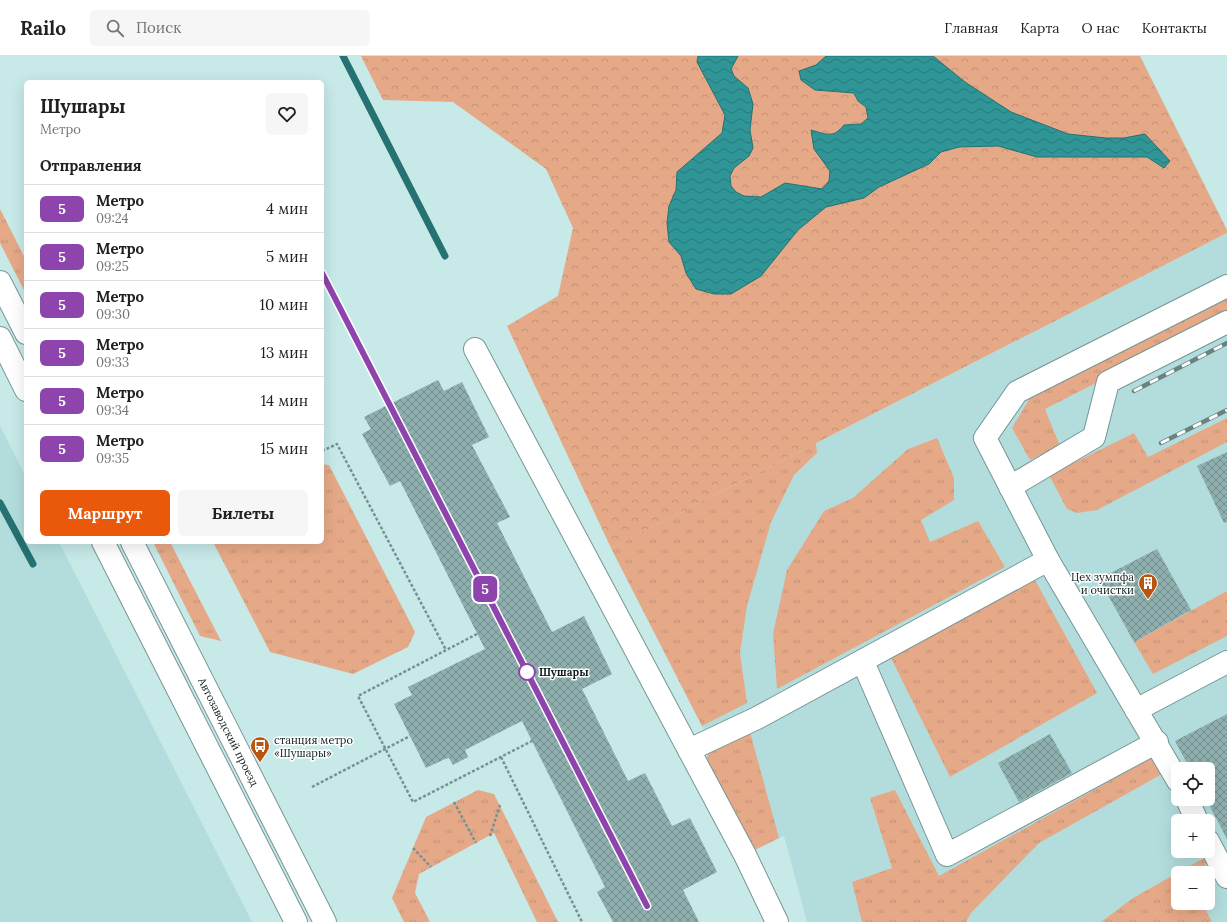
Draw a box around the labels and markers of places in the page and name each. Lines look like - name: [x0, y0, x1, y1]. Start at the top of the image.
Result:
- place label: Цех зумпфа и очистки: [1071, 570, 1134, 597]
- building icon: Цех зумпфа и очистки: [1137, 572, 1159, 600]
- marker: Шушары: [518, 663, 536, 681]
- place label: Шушары: [539, 665, 589, 679]
- place label: станция метро «Шушары»: [274, 733, 353, 760]
- bus stop icon: станция метро «Шушары»: [249, 735, 271, 763]

